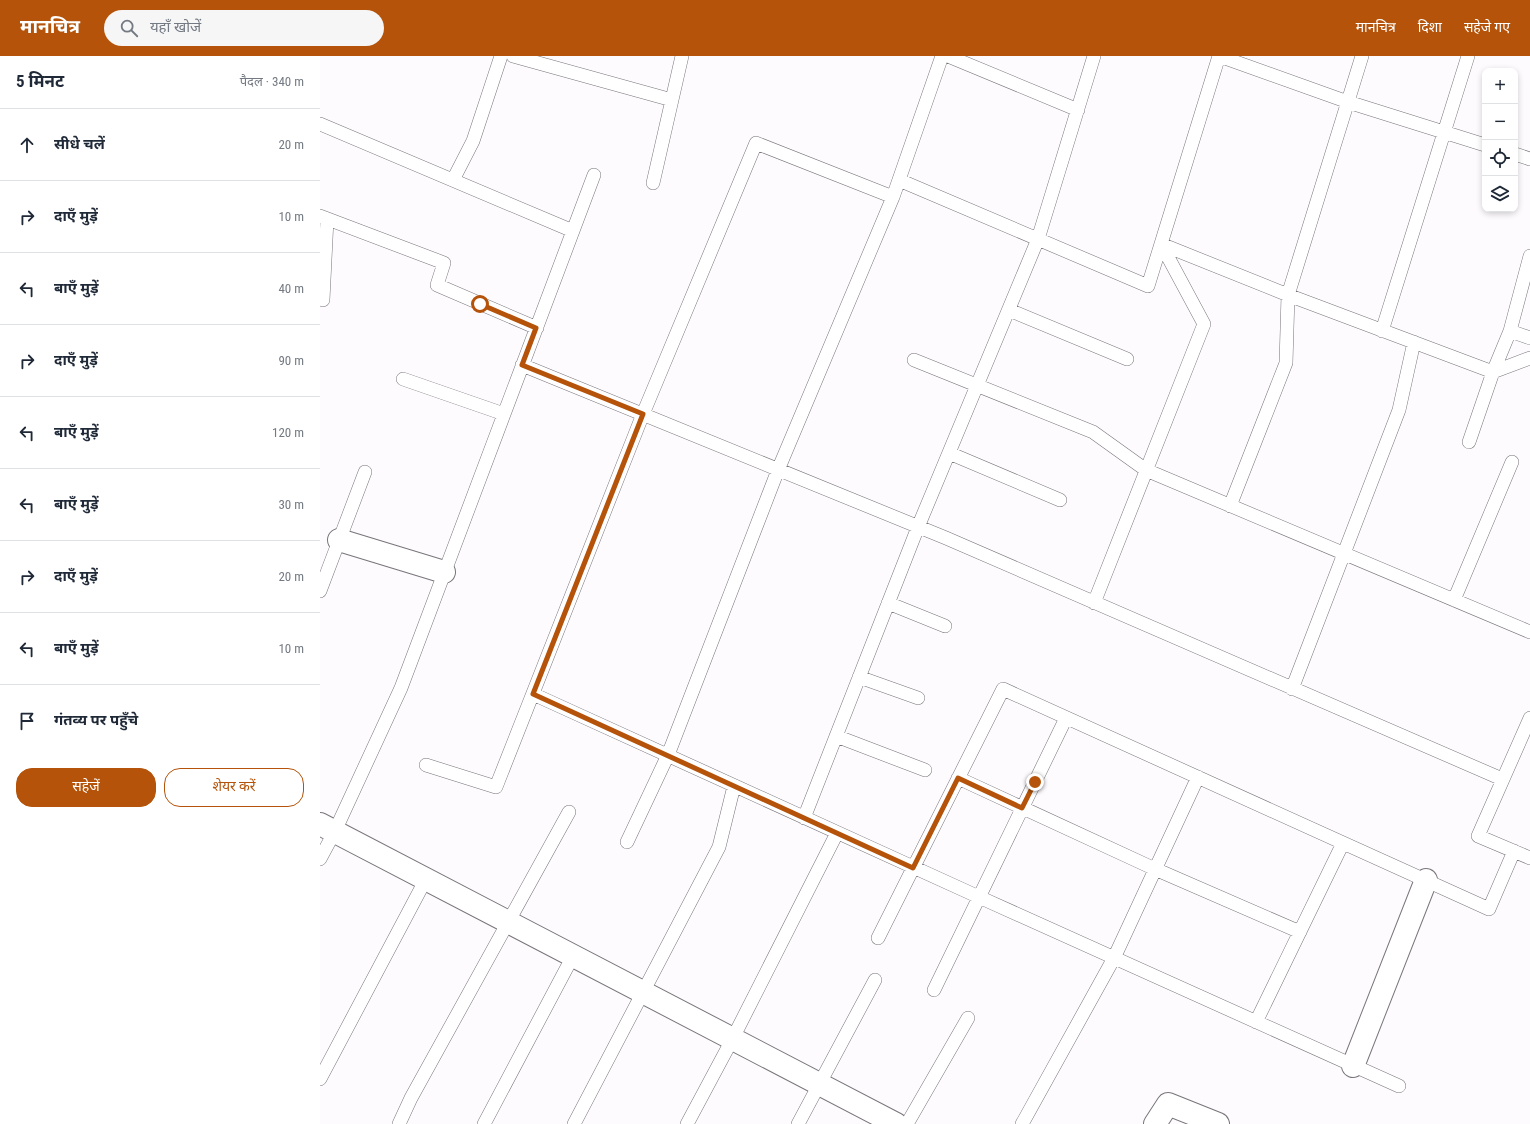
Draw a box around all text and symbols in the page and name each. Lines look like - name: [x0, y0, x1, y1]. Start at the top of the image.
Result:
- search box: [104, 10, 384, 46]
- text: मानचित्र: [20, 15, 80, 38]
- icon: search: [118, 17, 140, 39]
- text: यहाँ खोजें: [150, 18, 201, 36]
- text: मानचित्र: [1356, 19, 1396, 35]
- text: दिशा: [1418, 19, 1442, 35]
- text: सहेजे गए: [1464, 19, 1510, 35]
- map controls: [1482, 68, 1518, 212]
- button: +: [1482, 68, 1518, 104]
- text: 5 मिनट: [16, 71, 64, 91]
- text: पैदल · 340 m: [240, 74, 304, 89]
- button: −: [1482, 104, 1518, 140]
- icon: ahead: [16, 134, 38, 156]
- text: सीधे चलें: [54, 135, 105, 153]
- text: 20 m: [278, 137, 304, 152]
- button: locate: [1482, 140, 1518, 176]
- button: layers: [1482, 176, 1518, 212]
- icon: right: [16, 206, 38, 228]
- text: दाएँ मुड़ें: [54, 207, 98, 225]
- text: 10 m: [278, 209, 304, 224]
- icon: left: [16, 278, 38, 300]
- text: बाएँ मुड़ें: [54, 279, 99, 297]
- text: 40 m: [278, 281, 304, 296]
- route start: [471, 295, 489, 313]
- icon: right: [16, 350, 38, 372]
- text: दाएँ मुड़ें: [54, 351, 98, 369]
- text: 90 m: [278, 353, 304, 368]
- icon: left: [16, 422, 38, 444]
- text: बाएँ मुड़ें: [54, 423, 99, 441]
- text: 120 m: [272, 425, 304, 440]
- icon: left: [16, 494, 38, 516]
- text: बाएँ मुड़ें: [54, 495, 99, 513]
- text: 30 m: [278, 497, 304, 512]
- icon: right: [16, 566, 38, 588]
- text: दाएँ मुड़ें: [54, 567, 98, 585]
- text: 20 m: [278, 569, 304, 584]
- icon: left: [16, 638, 38, 660]
- text: बाएँ मुड़ें: [54, 639, 99, 657]
- text: 10 m: [278, 641, 304, 656]
- icon: arrive: [16, 710, 38, 732]
- text: गंतव्य पर पहुँचे: [54, 711, 138, 729]
- button: सहेजें: [16, 768, 156, 807]
- button: शेयर करें: [164, 768, 304, 807]
- route end: [1026, 773, 1044, 791]

